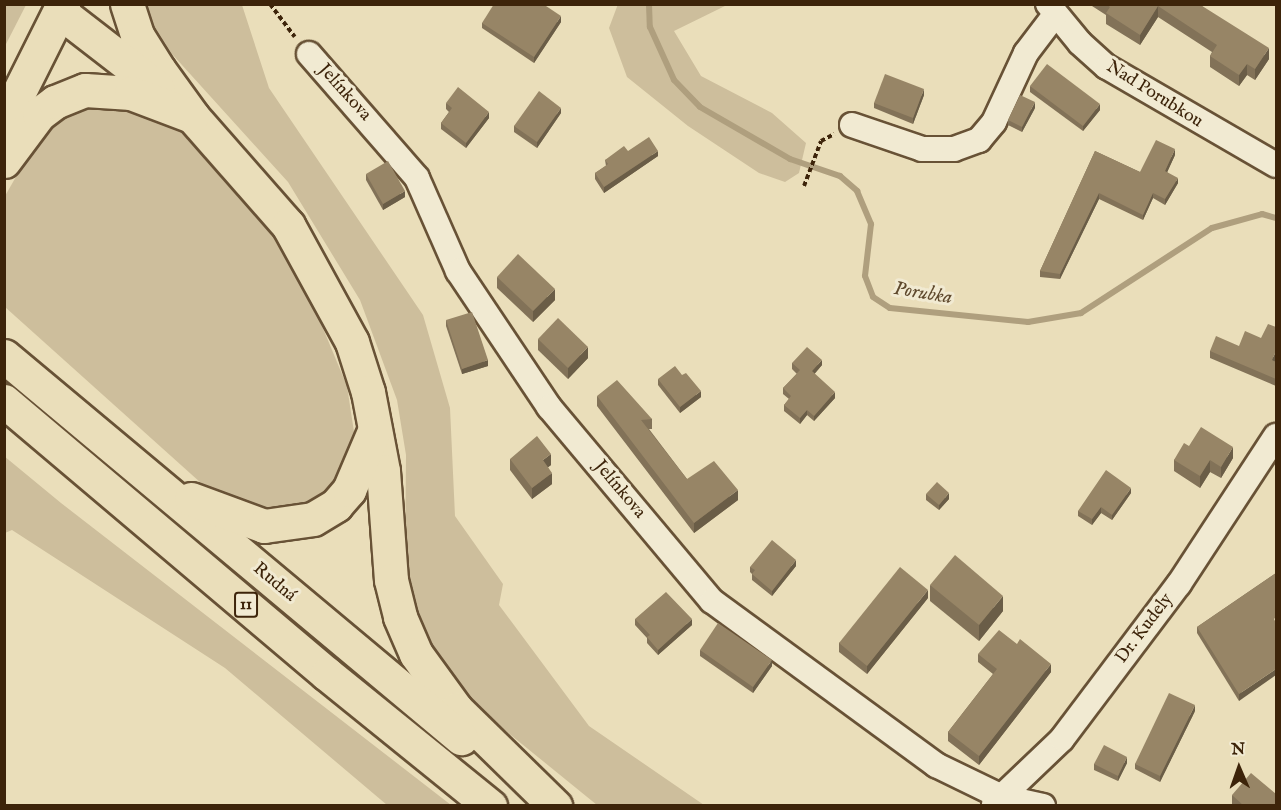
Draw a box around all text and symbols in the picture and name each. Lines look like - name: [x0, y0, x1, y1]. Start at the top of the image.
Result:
- street label: Nad Porubkou: [1102, 57, 1206, 133]
- street label: Jelínkova: [313, 60, 375, 126]
- water label: Porubka: [892, 277, 954, 309]
- street label: Jelínkova: [588, 457, 650, 523]
- street label: Rudná: [248, 559, 300, 607]
- street label: Dr. Kudely: [1112, 590, 1178, 668]
- road number: 11: [234, 592, 258, 618]
- north arrow: [1209, 738, 1269, 798]
- text: N: [1231, 740, 1246, 760]

